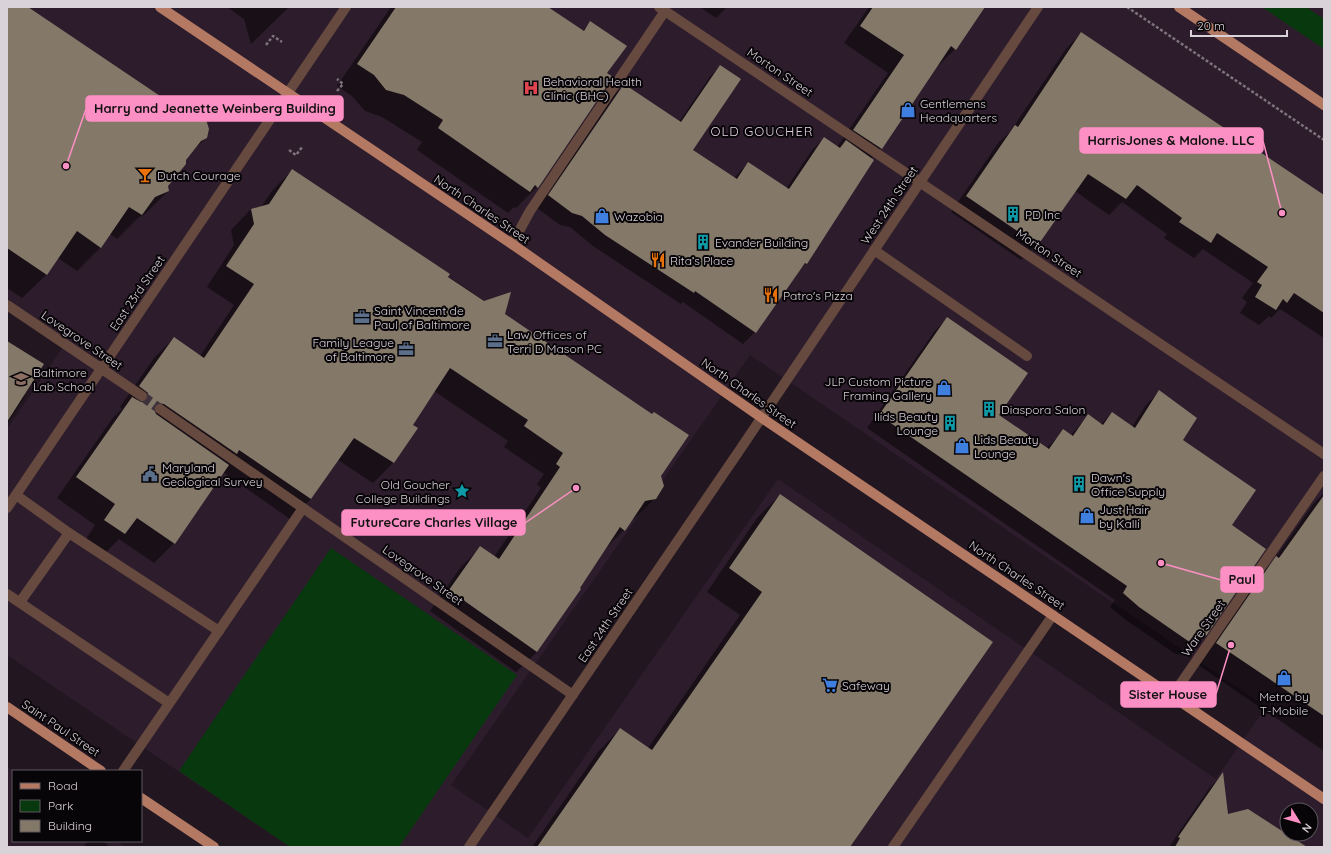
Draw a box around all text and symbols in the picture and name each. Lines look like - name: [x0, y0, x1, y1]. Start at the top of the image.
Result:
- scale bar: [1191, 12, 1287, 38]
- text: 20 m: [1197, 18, 1225, 33]
- street label: Morton Street: [744, 45, 816, 99]
- place label: Behavioral Health Clinic (BHC): [543, 74, 642, 103]
- hospital icon: Behavioral Health Clinic (BHC): [522, 79, 540, 97]
- callout: Harry and Jeanette Weinberg Building: [86, 96, 343, 121]
- place label: Gentlemens Headquarters: [920, 96, 997, 125]
- text: Harry and Jeanette Weinberg Building: [94, 100, 336, 116]
- shop icon: Gentlemens Headquarters: [899, 101, 917, 119]
- district label: OLD GOUCHER: [711, 123, 813, 139]
- callout: HarrisJones & Malone. LLC: [1080, 128, 1263, 153]
- text: HarrisJones & Malone. LLC: [1088, 132, 1254, 148]
- street label: West 24th Street: [857, 163, 921, 247]
- bar icon: Dutch Courage: [136, 166, 154, 184]
- place label: Dutch Courage: [157, 168, 241, 183]
- street label: North Charles Street: [431, 171, 533, 247]
- building icon: PD Inc: [1004, 205, 1022, 223]
- shop icon: Wazobia: [593, 207, 611, 225]
- place label: PD Inc: [1025, 207, 1060, 222]
- place label: Wazobia: [614, 209, 663, 224]
- street label: Morton Street: [1013, 226, 1085, 280]
- building icon: Evander Building: [694, 233, 712, 251]
- place label: Evander Building: [715, 235, 808, 250]
- restaurant icon: Rita’s Place: [649, 251, 667, 269]
- street label: East 23rd Street: [106, 252, 168, 334]
- place label: Rita’s Place: [670, 253, 734, 268]
- restaurant icon: Patro's Pizza: [762, 286, 780, 304]
- place label: Patro's Pizza: [783, 288, 853, 303]
- place label: Saint Vincent de Paul of Baltimore: [374, 303, 470, 332]
- street label: Lovegrove Street: [39, 307, 125, 373]
- office icon: Saint Vincent de Paul of Baltimore: [353, 308, 371, 326]
- place label: Law Offices of Terri D Mason PC: [507, 327, 602, 356]
- office icon: Law Offices of Terri D Mason PC: [486, 332, 504, 350]
- place label: Family League of Baltimore: [313, 335, 394, 364]
- office icon: Family League of Baltimore: [397, 340, 415, 358]
- street label: North Charles Street: [699, 355, 799, 431]
- place label: Baltimore Lab School: [33, 365, 94, 394]
- school or university icon: Baltimore Lab School: [12, 370, 30, 388]
- place label: JLP Custom Picture Framing Gallery: [825, 374, 932, 403]
- shop icon: JLP Custom Picture Framing Gallery: [935, 379, 953, 397]
- building icon: Diaspora Salon: [980, 400, 998, 418]
- place label: Diaspora Salon: [1001, 402, 1085, 417]
- place label: Ilids Beauty Lounge: [874, 409, 938, 438]
- building icon: Ilids Beauty Lounge: [941, 414, 959, 432]
- place label: Lids Beauty Lounge: [974, 432, 1039, 461]
- shop icon: Lids Beauty Lounge: [953, 437, 971, 455]
- place label: Maryland Geological Survey: [162, 460, 262, 489]
- public building icon: Maryland Geological Survey: [141, 465, 159, 483]
- place label: Dawn's Office Supply: [1091, 470, 1165, 499]
- building icon: Dawn's Office Supply: [1070, 475, 1088, 493]
- place label: Old Goucher College Buildings: [356, 477, 450, 506]
- place icon: Old Goucher College Buildings: [453, 482, 471, 500]
- place label: Just Hair by Kalli: [1099, 502, 1149, 531]
- shop icon: Just Hair by Kalli: [1078, 507, 1096, 525]
- callout: FutureCare Charles Village: [342, 510, 525, 535]
- text: FutureCare Charles Village: [351, 514, 518, 530]
- street label: North Charles Street: [966, 537, 1068, 613]
- street label: Lovegrove Street: [380, 542, 466, 608]
- callout: Paul: [1221, 567, 1263, 592]
- text: Paul: [1229, 571, 1255, 587]
- street label: East 24th Street: [575, 585, 635, 665]
- street label: Ware Street: [1178, 597, 1228, 659]
- shop icon: Metro by T-Mobile: [1275, 669, 1293, 687]
- supermarket icon: Safeway: [821, 676, 839, 694]
- place label: Safeway: [842, 678, 890, 693]
- callout: Sister House: [1121, 682, 1216, 707]
- text: Sister House: [1129, 686, 1207, 702]
- place label: Metro by T-Mobile: [1259, 689, 1309, 718]
- street label: Saint Paul Street: [19, 696, 103, 760]
- legend: [12, 770, 142, 842]
- text: Road: [48, 778, 78, 793]
- text: Park: [48, 798, 73, 813]
- north arrow: [1279, 802, 1319, 842]
- text: Building: [48, 818, 92, 833]
- text: N: [1299, 821, 1315, 835]

